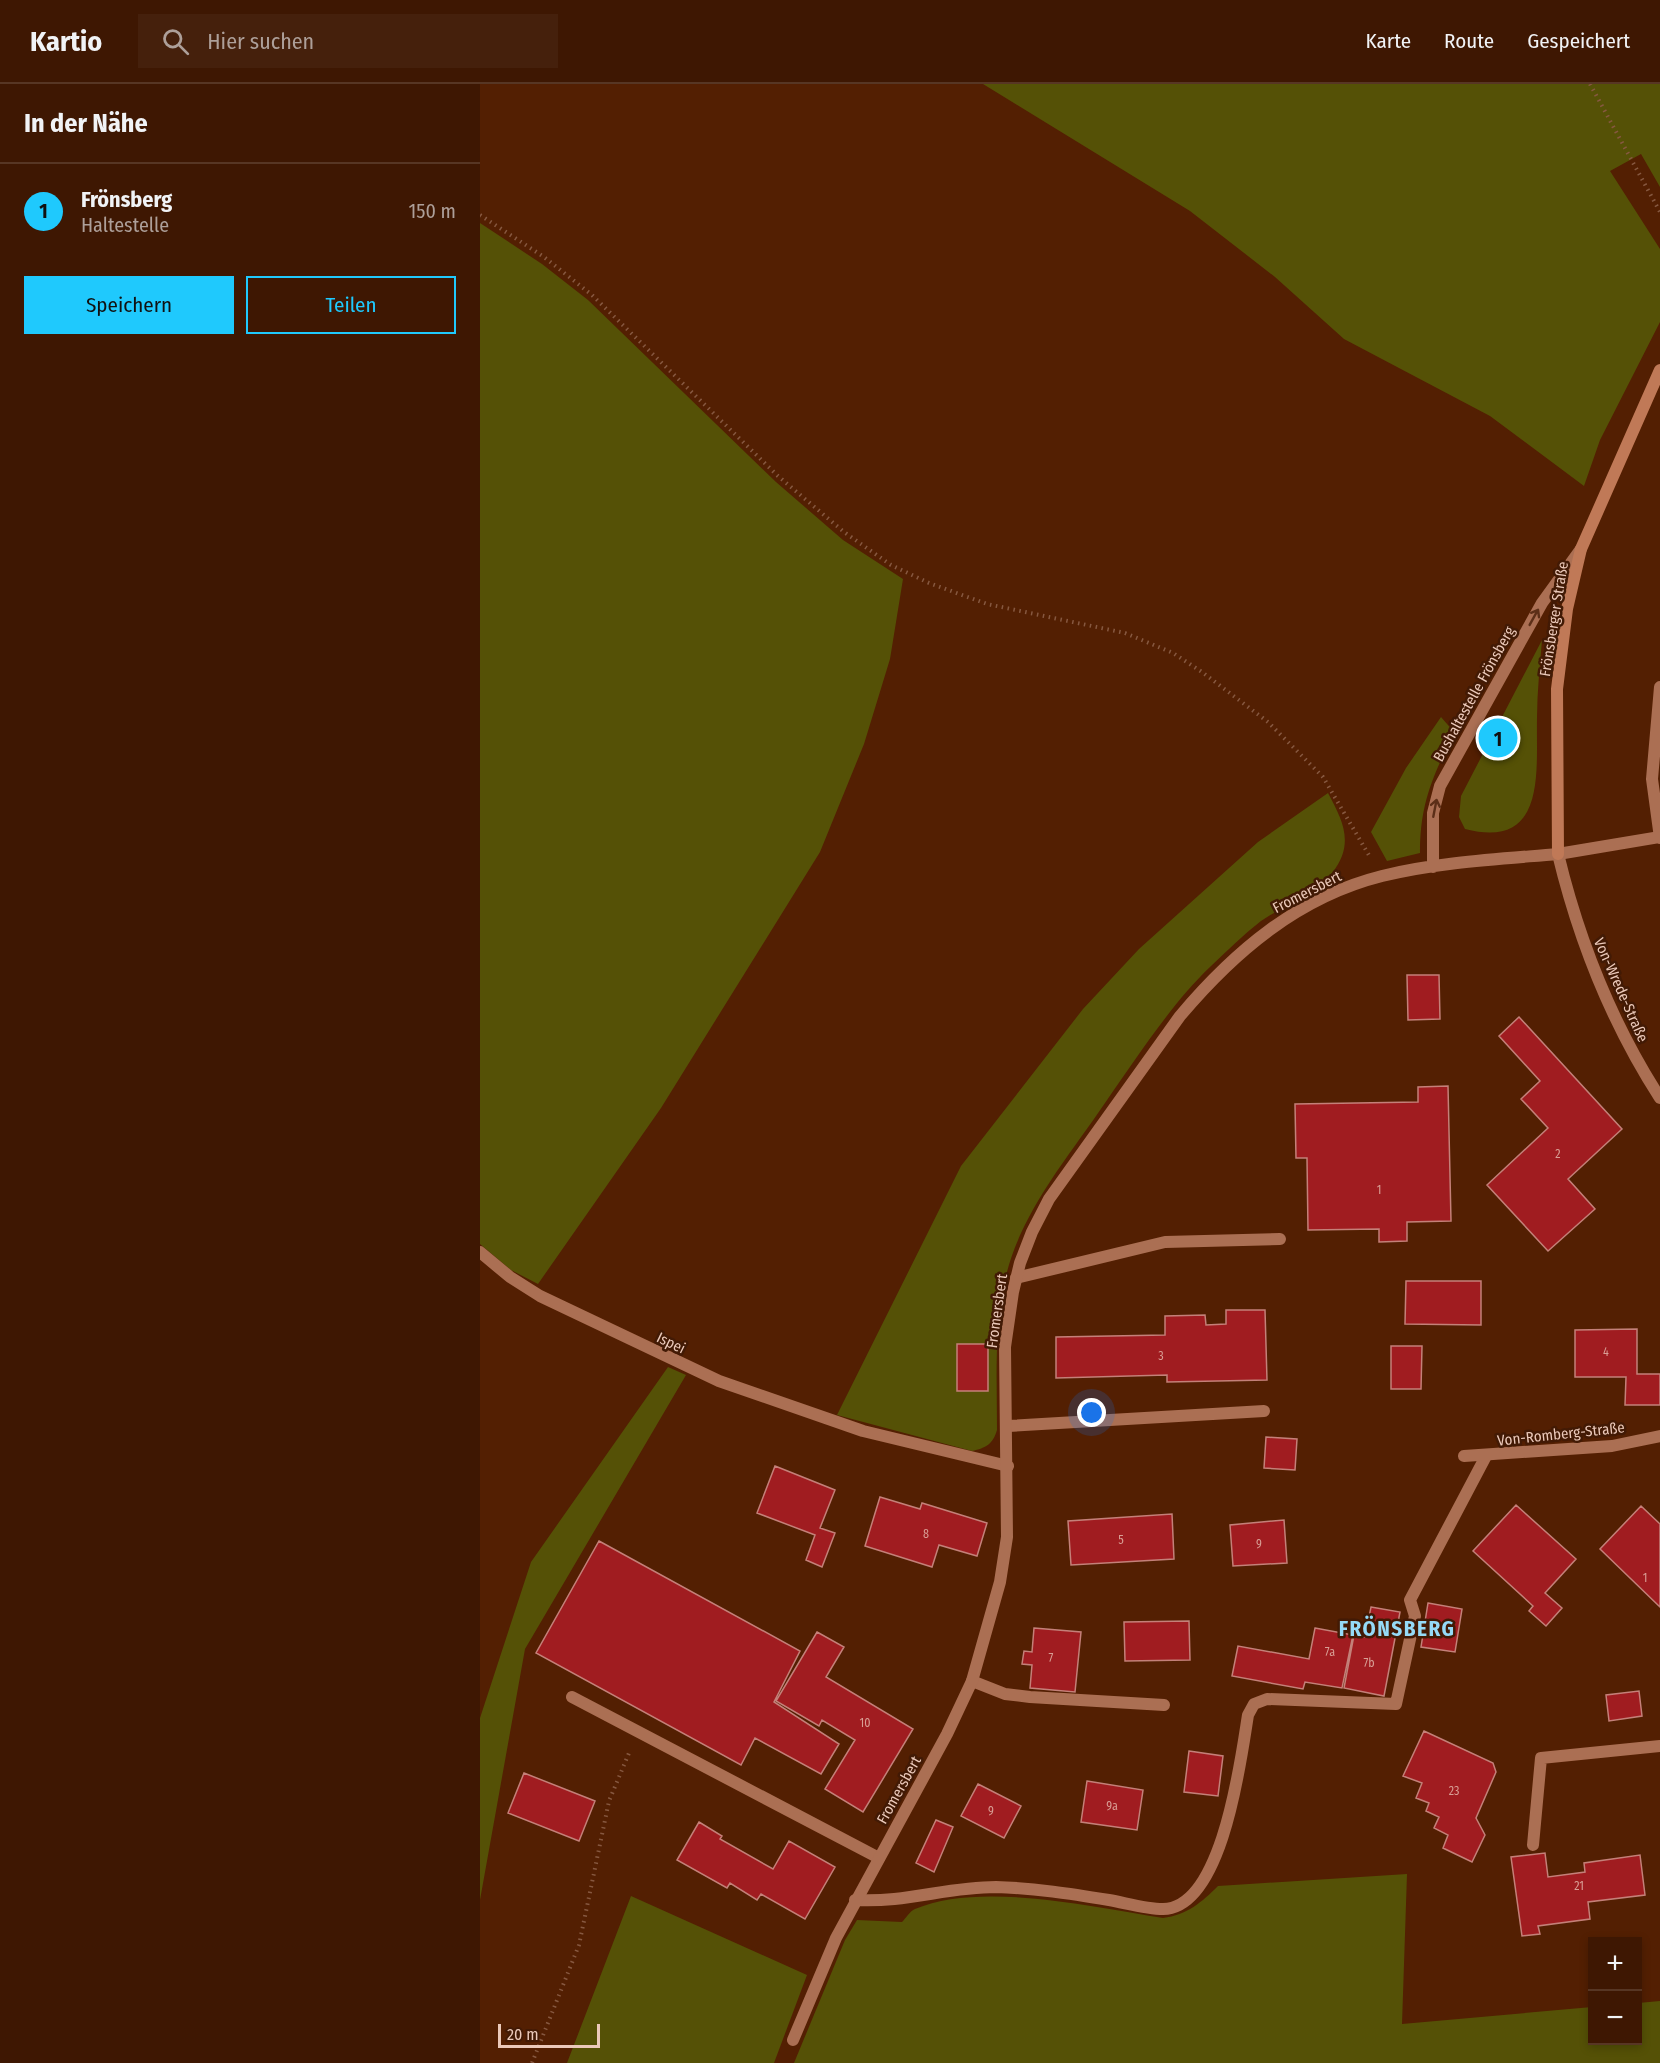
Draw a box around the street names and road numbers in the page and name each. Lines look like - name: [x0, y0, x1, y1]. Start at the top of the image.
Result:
- street label: Frönsberger Straße: [1536, 560, 1572, 678]
- street label: Bushaltestelle Frönsberg: [1429, 623, 1519, 765]
- street label: Fromersbert: [1270, 867, 1344, 917]
- street label: Von-Wrede-Straße: [1590, 935, 1652, 1045]
- street label: Fromersbert: [983, 1273, 1011, 1349]
- street label: Ispei: [654, 1328, 688, 1358]
- street label: Von-Romberg-Straße: [1496, 1418, 1626, 1450]
- street label: Fromersbert: [873, 1753, 925, 1827]

